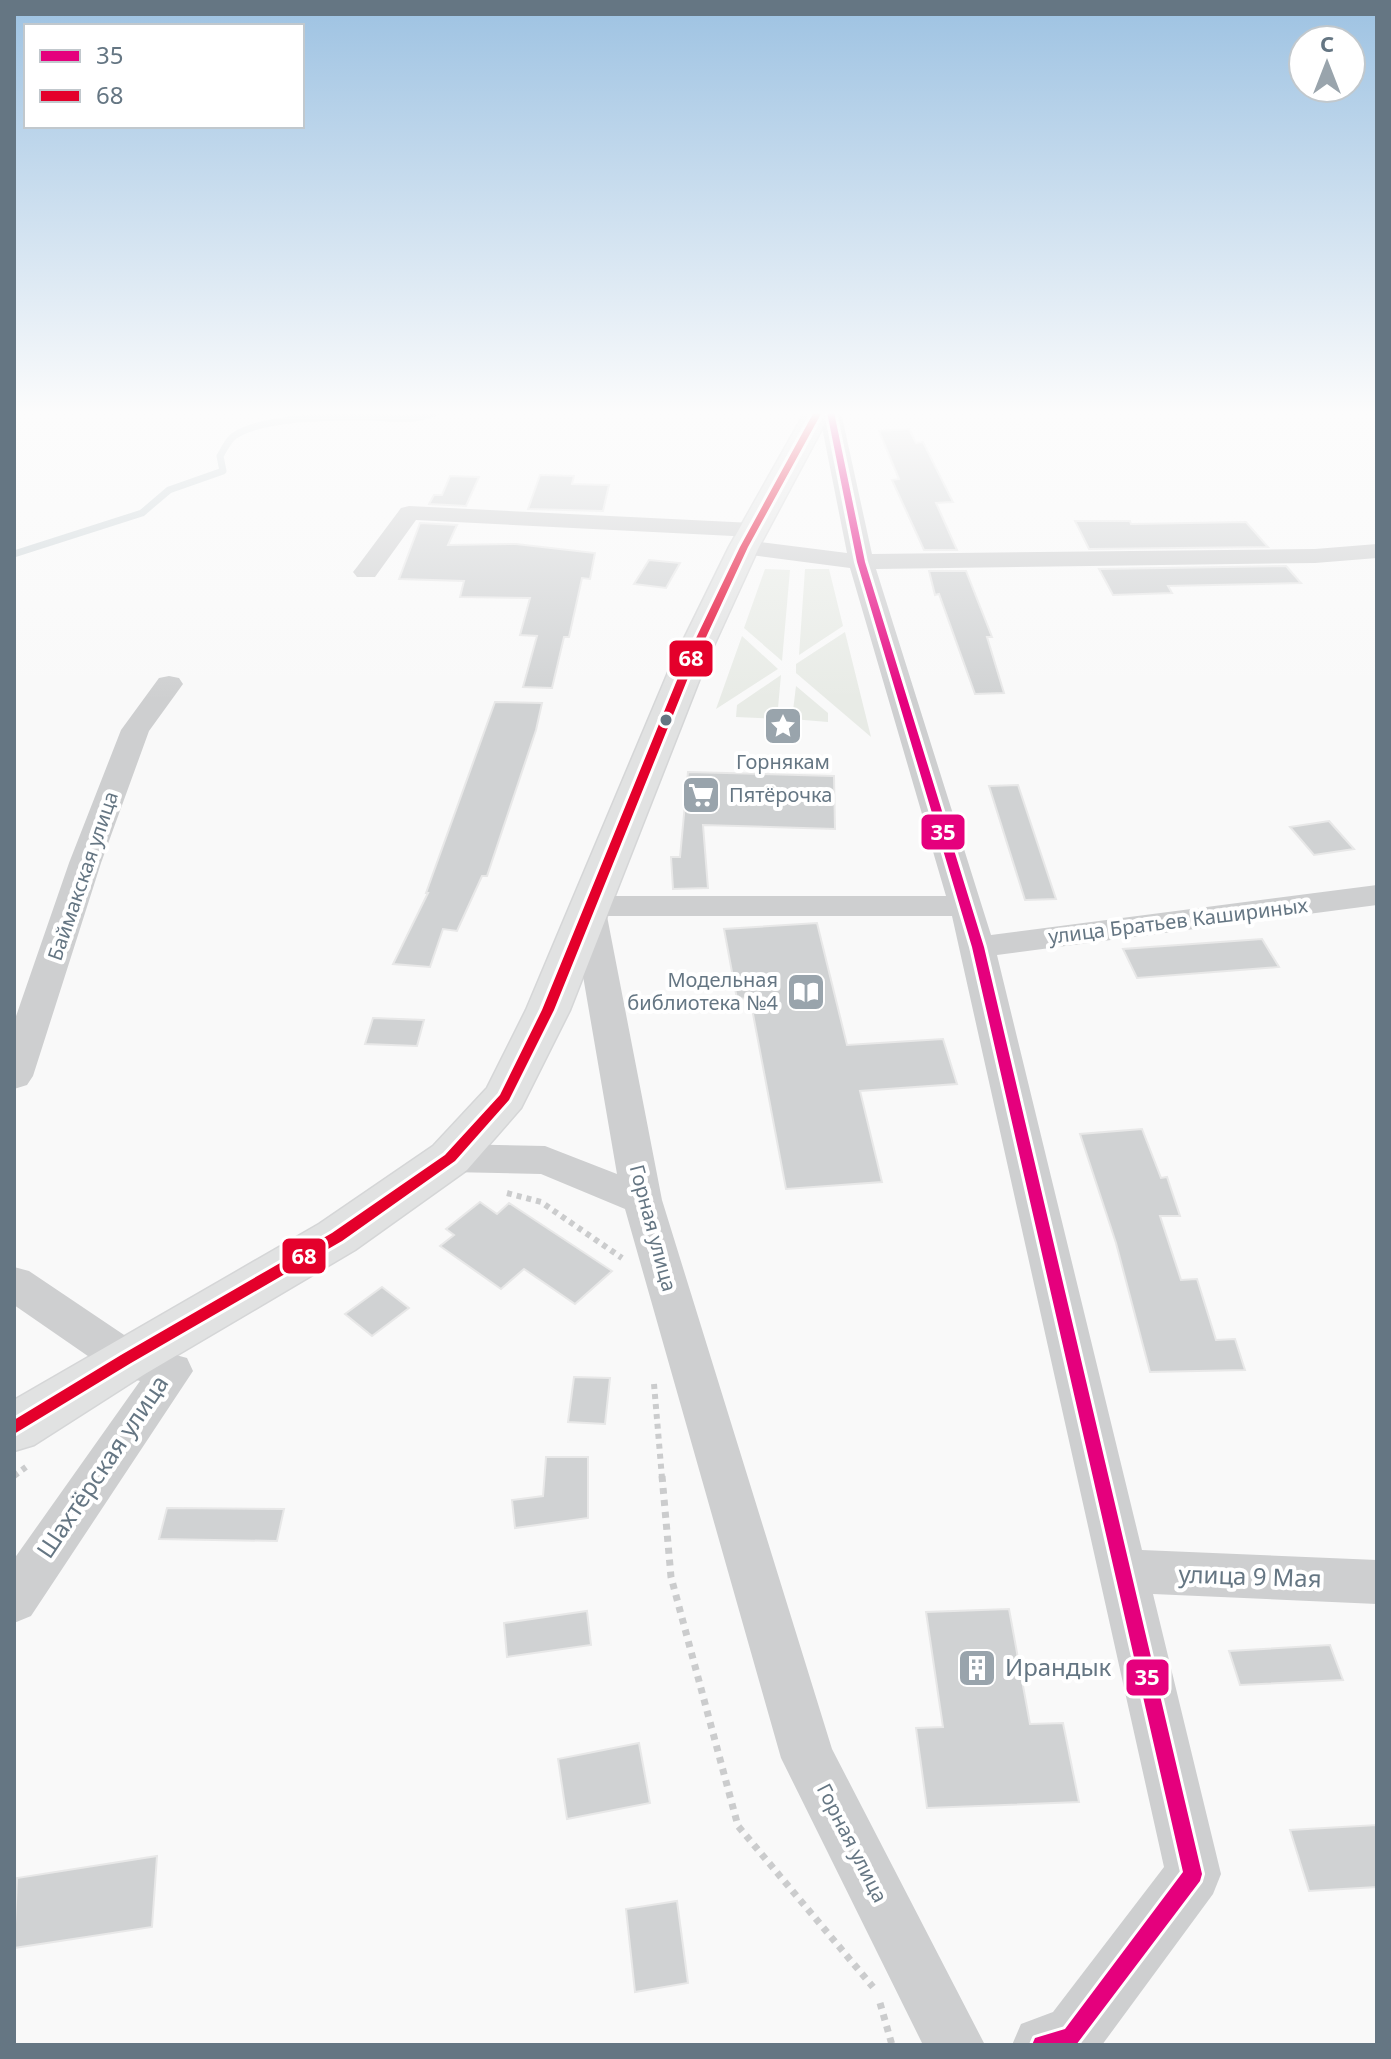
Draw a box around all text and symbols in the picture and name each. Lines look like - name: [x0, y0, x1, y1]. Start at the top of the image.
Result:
- legend: [24, 24, 304, 128]
- north arrow: [1287, 24, 1367, 104]
- text: С: [1320, 28, 1334, 58]
- text: 35: [96, 38, 123, 71]
- text: 68: [96, 78, 123, 111]
- line badge: 68: [668, 639, 714, 678]
- text: 68: [678, 642, 704, 672]
- place icon: Горнякам: [762, 705, 804, 747]
- unlabelled marker: [658, 712, 674, 728]
- place label: Горнякам: [736, 748, 830, 775]
- supermarket icon: Пятёрочка: [680, 774, 722, 816]
- place label: Пятёрочка: [729, 781, 832, 808]
- street label: Баймакская улица: [41, 788, 124, 964]
- line badge: 35: [920, 813, 966, 851]
- text: 35: [930, 816, 956, 846]
- street label: улица Братьев Кашириных: [1047, 891, 1310, 950]
- place label: Модельная библиотека №4: [627, 966, 779, 1016]
- library icon: Модельная библиотека №4: [785, 971, 827, 1013]
- street label: Горная улица: [624, 1161, 683, 1294]
- line badge: 68: [281, 1237, 327, 1275]
- text: 68: [291, 1240, 317, 1270]
- street label: Шахтёрская улица: [28, 1368, 175, 1564]
- street label: улица 9 Мая: [1178, 1557, 1322, 1594]
- building icon: Ирандык: [956, 1647, 998, 1689]
- place label: Ирандык: [1005, 1650, 1112, 1683]
- line badge: 35: [1125, 1658, 1170, 1697]
- text: 35: [1134, 1661, 1160, 1691]
- street label: Горная улица: [811, 1779, 894, 1907]

